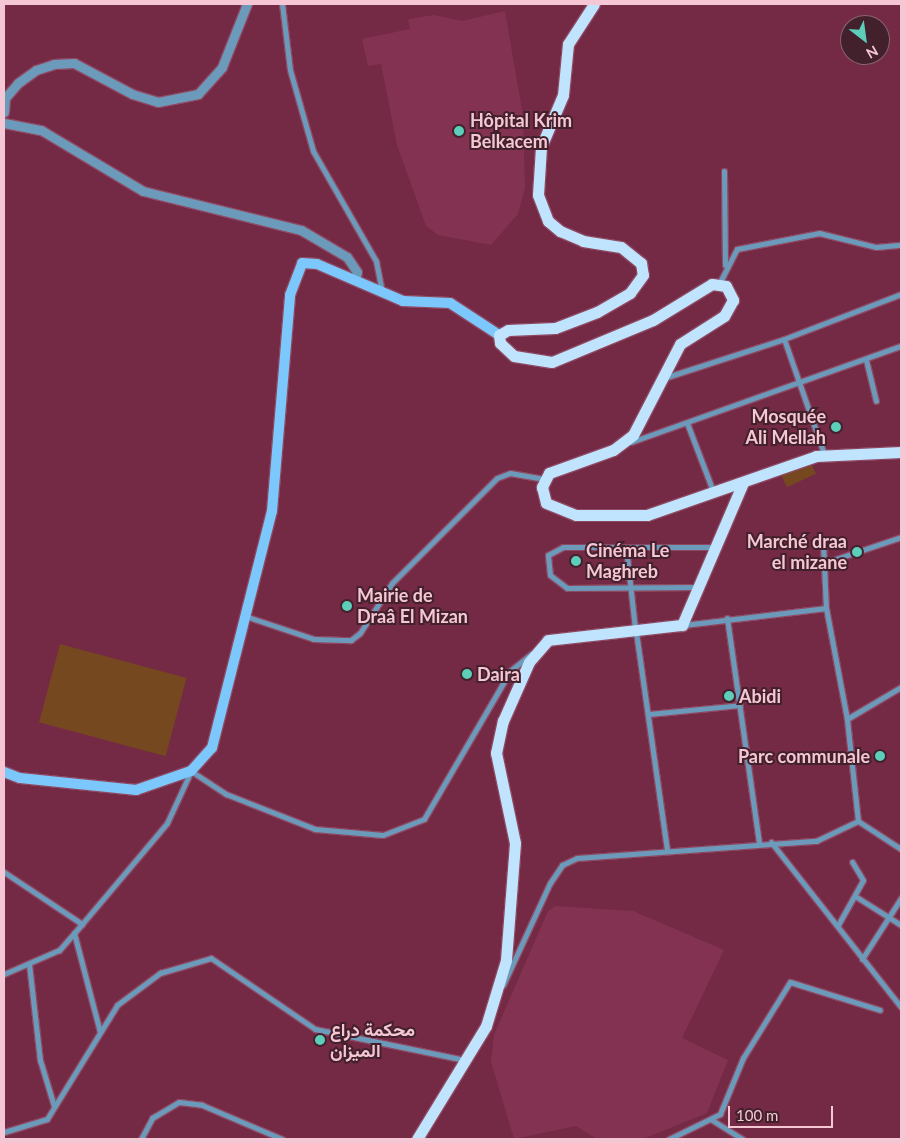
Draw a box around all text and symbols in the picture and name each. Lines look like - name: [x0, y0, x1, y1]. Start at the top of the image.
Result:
- north arrow: [840, 15, 890, 65]
- text: N: [863, 42, 881, 63]
- place label: Hôpital Krim Belkacem: [470, 110, 572, 152]
- marker: Hôpital Krim Belkacem: [452, 124, 466, 138]
- place label: Mosquée Ali Mellah: [746, 406, 826, 448]
- marker: Mosquée Ali Mellah: [830, 421, 842, 433]
- place label: Marché draa el mizane: [747, 531, 847, 574]
- place label: Cinéma Le Maghreb: [586, 540, 669, 582]
- marker: Marché draa el mizane: [851, 546, 863, 558]
- marker: Cinéma Le Maghreb: [570, 555, 582, 567]
- place label: Mairie de Draâ El Mizan: [357, 585, 468, 628]
- marker: Mairie de Draâ El Mizan: [341, 600, 353, 612]
- place label: Daira: [477, 663, 520, 685]
- marker: Daira: [461, 668, 473, 680]
- place label: Abidi: [739, 685, 781, 707]
- marker: Abidi: [723, 690, 735, 702]
- place label: Parc communale: [738, 745, 870, 767]
- marker: Parc communale: [874, 750, 886, 762]
- place label: محكمة دراع الميزان: [330, 1019, 415, 1062]
- marker: محكمة دراع الميزان: [314, 1034, 326, 1046]
- scale bar: [730, 1096, 835, 1128]
- text: 100 m: [736, 1106, 778, 1124]

